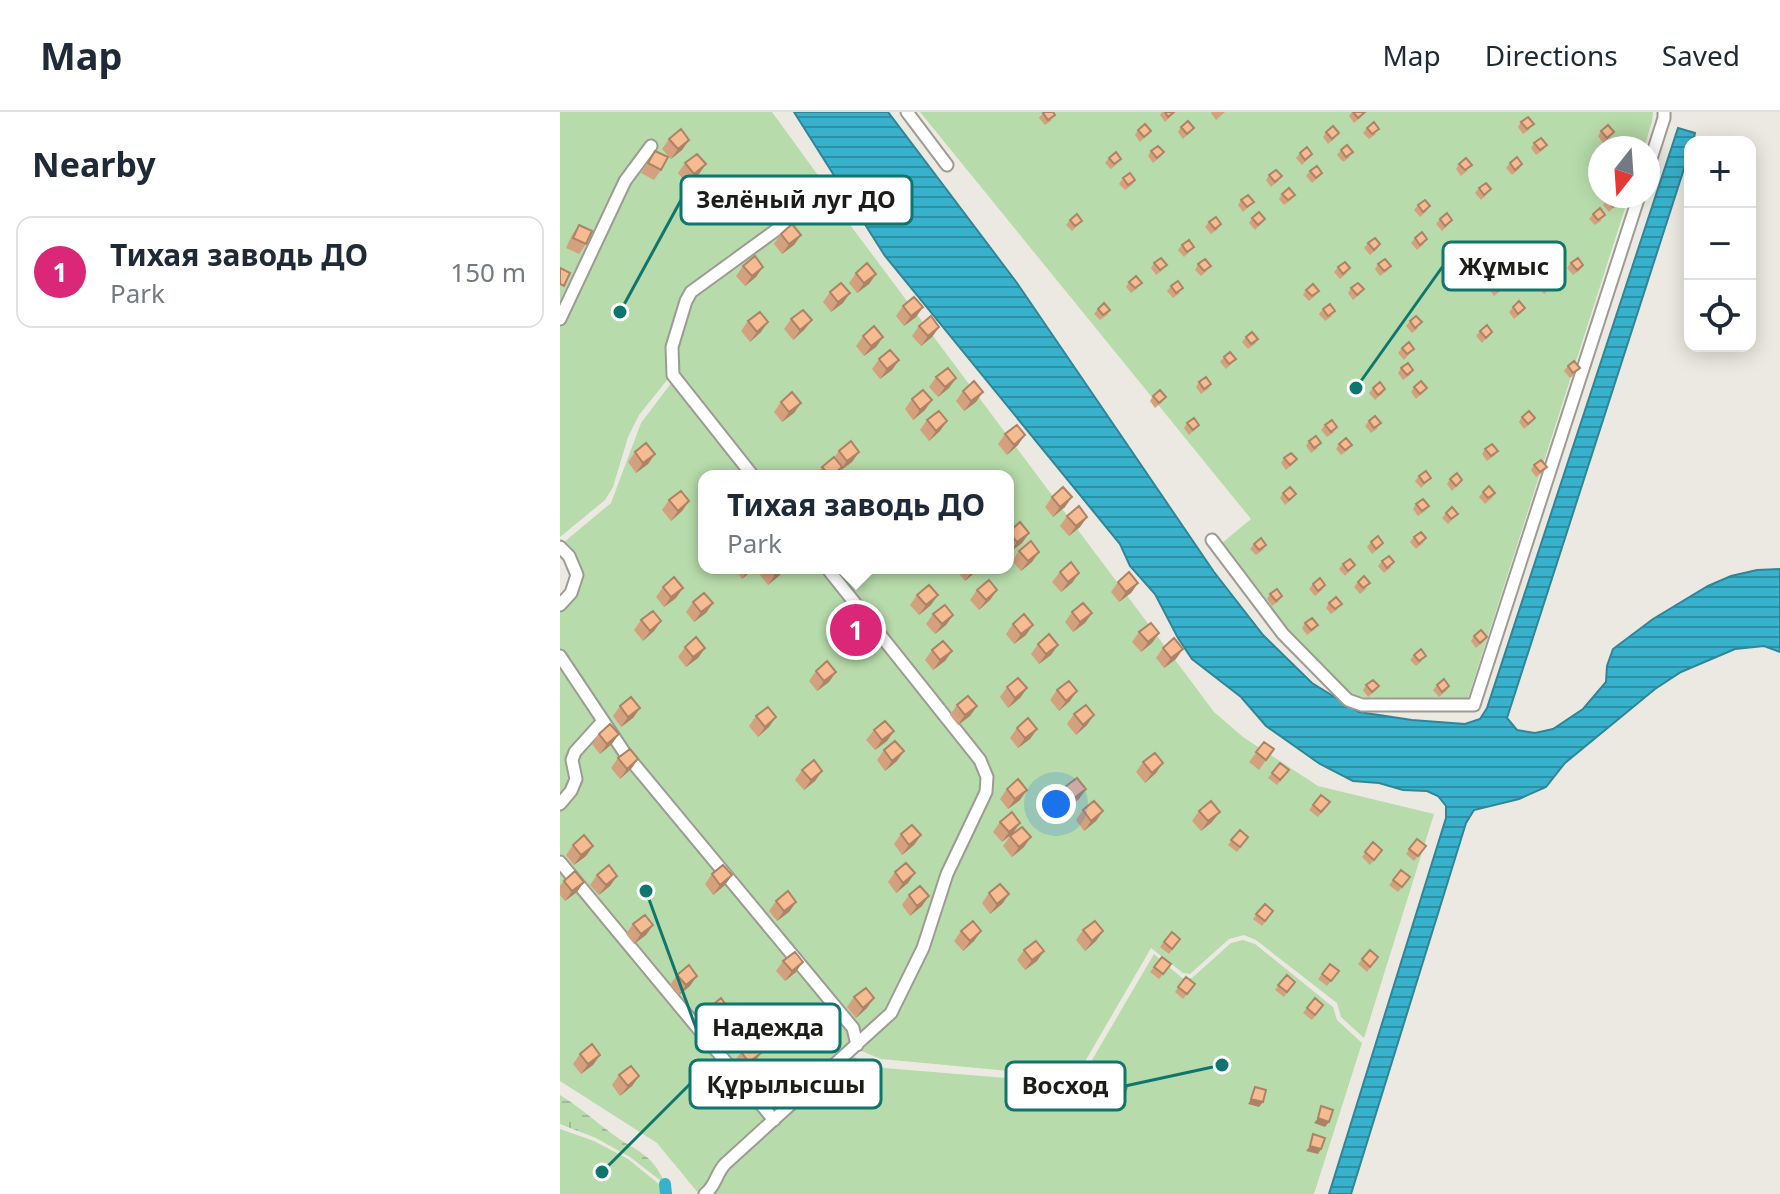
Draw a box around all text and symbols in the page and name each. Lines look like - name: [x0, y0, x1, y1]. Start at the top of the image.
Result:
- text: Map: [40, 29, 123, 81]
- text: Map: [1382, 36, 1441, 74]
- text: Directions: [1485, 36, 1618, 74]
- text: Saved: [1662, 36, 1740, 74]
- north arrow: [1588, 136, 1660, 208]
- map controls: [1684, 136, 1756, 352]
- button: +: [1684, 136, 1756, 208]
- text: Nearby: [32, 141, 156, 187]
- callout: Зелёный луг ДО: [681, 176, 912, 224]
- text: Зелёный луг ДО: [696, 182, 896, 215]
- button: −: [1684, 208, 1756, 280]
- text: Тихая заводь ДО: [110, 234, 368, 275]
- callout: Жұмыс: [1443, 242, 1565, 290]
- text: Жұмыс: [1459, 249, 1549, 282]
- text: 1: [53, 254, 67, 290]
- text: 150 m: [450, 254, 526, 290]
- text: Park: [110, 275, 165, 311]
- button: locate: [1684, 280, 1756, 352]
- popup: [698, 470, 1014, 574]
- text: Тихая заводь ДО: [727, 484, 985, 525]
- text: Park: [727, 525, 782, 561]
- pin: 1: [830, 600, 882, 660]
- your location: [1036, 784, 1076, 824]
- callout: Надежда: [696, 1004, 840, 1052]
- text: Надежда: [712, 1010, 824, 1043]
- callout: Құрылысшы: [690, 1060, 881, 1108]
- callout: Восход: [1006, 1062, 1125, 1110]
- text: Құрылысшы: [706, 1067, 866, 1100]
- text: Восход: [1022, 1068, 1109, 1101]

